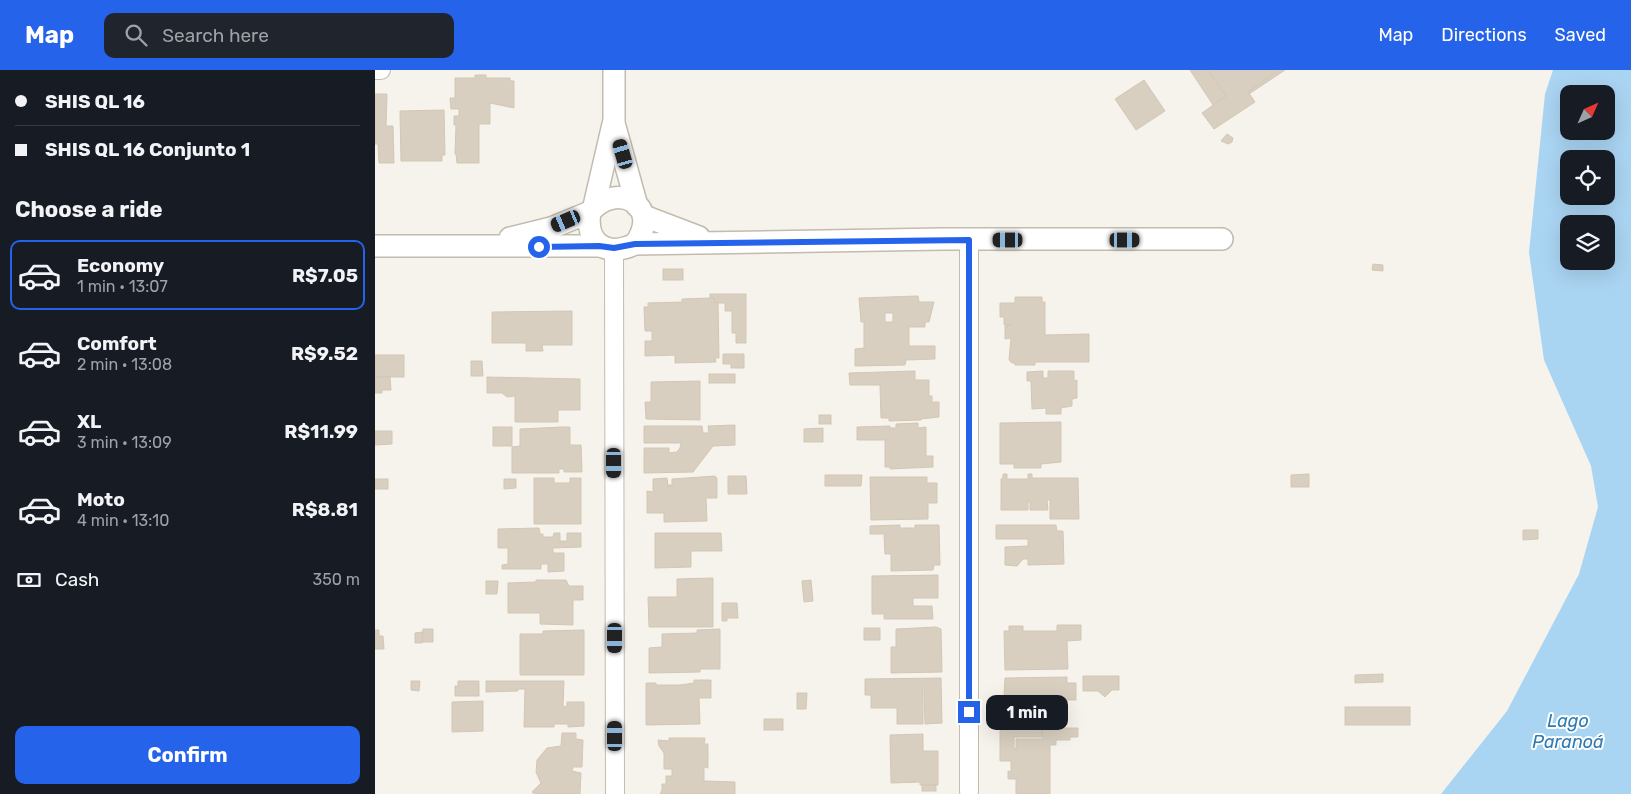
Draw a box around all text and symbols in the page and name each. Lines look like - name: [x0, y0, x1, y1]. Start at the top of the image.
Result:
- search box: [104, 13, 454, 58]
- text: Map: [25, 21, 74, 49]
- icon: search: [122, 21, 150, 49]
- text: Search here: [162, 24, 269, 47]
- text: Map: [1378, 24, 1413, 46]
- text: Directions: [1441, 24, 1527, 46]
- text: Saved: [1555, 24, 1606, 46]
- north arrow: [1560, 85, 1615, 140]
- map controls: [1560, 85, 1615, 270]
- text: SHIS QL 16: [45, 90, 145, 113]
- text: SHIS QL 16 Conjunto 1: [45, 138, 250, 161]
- car: [611, 138, 634, 170]
- button: locate: [1560, 150, 1615, 205]
- text: Choose a ride: [15, 196, 162, 223]
- car: [549, 208, 582, 234]
- button: layers: [1560, 215, 1615, 270]
- car: [993, 233, 1023, 248]
- car: [1110, 233, 1140, 248]
- route start: [528, 236, 550, 258]
- icon: car: [17, 253, 62, 298]
- text: Economy: [77, 254, 164, 277]
- text: R$7.05: [292, 264, 358, 287]
- text: 1 min · 13:07: [77, 277, 168, 296]
- icon: car: [17, 331, 62, 376]
- text: Comfort: [77, 332, 157, 355]
- text: R$9.52: [291, 342, 358, 365]
- text: 2 min · 13:08: [77, 355, 172, 374]
- icon: car: [17, 409, 62, 454]
- text: XL: [77, 410, 101, 433]
- text: R$11.99: [284, 420, 358, 443]
- text: 3 min · 13:09: [77, 433, 172, 452]
- car: [606, 448, 621, 478]
- icon: car: [17, 487, 62, 532]
- text: Moto: [77, 488, 125, 511]
- text: R$8.81: [292, 498, 358, 521]
- text: 4 min · 13:10: [77, 511, 169, 530]
- icon: cash: [15, 566, 43, 594]
- text: Cash: [55, 568, 99, 591]
- text: 350 m: [313, 570, 360, 589]
- car: [607, 623, 622, 653]
- callout: 1 min: [987, 694, 1069, 730]
- route end: [958, 701, 980, 723]
- text: 1 min: [1007, 703, 1047, 722]
- water label: Lago Paranoá: [1532, 710, 1604, 753]
- car: [607, 721, 622, 751]
- button: Confirm: [15, 726, 360, 784]

